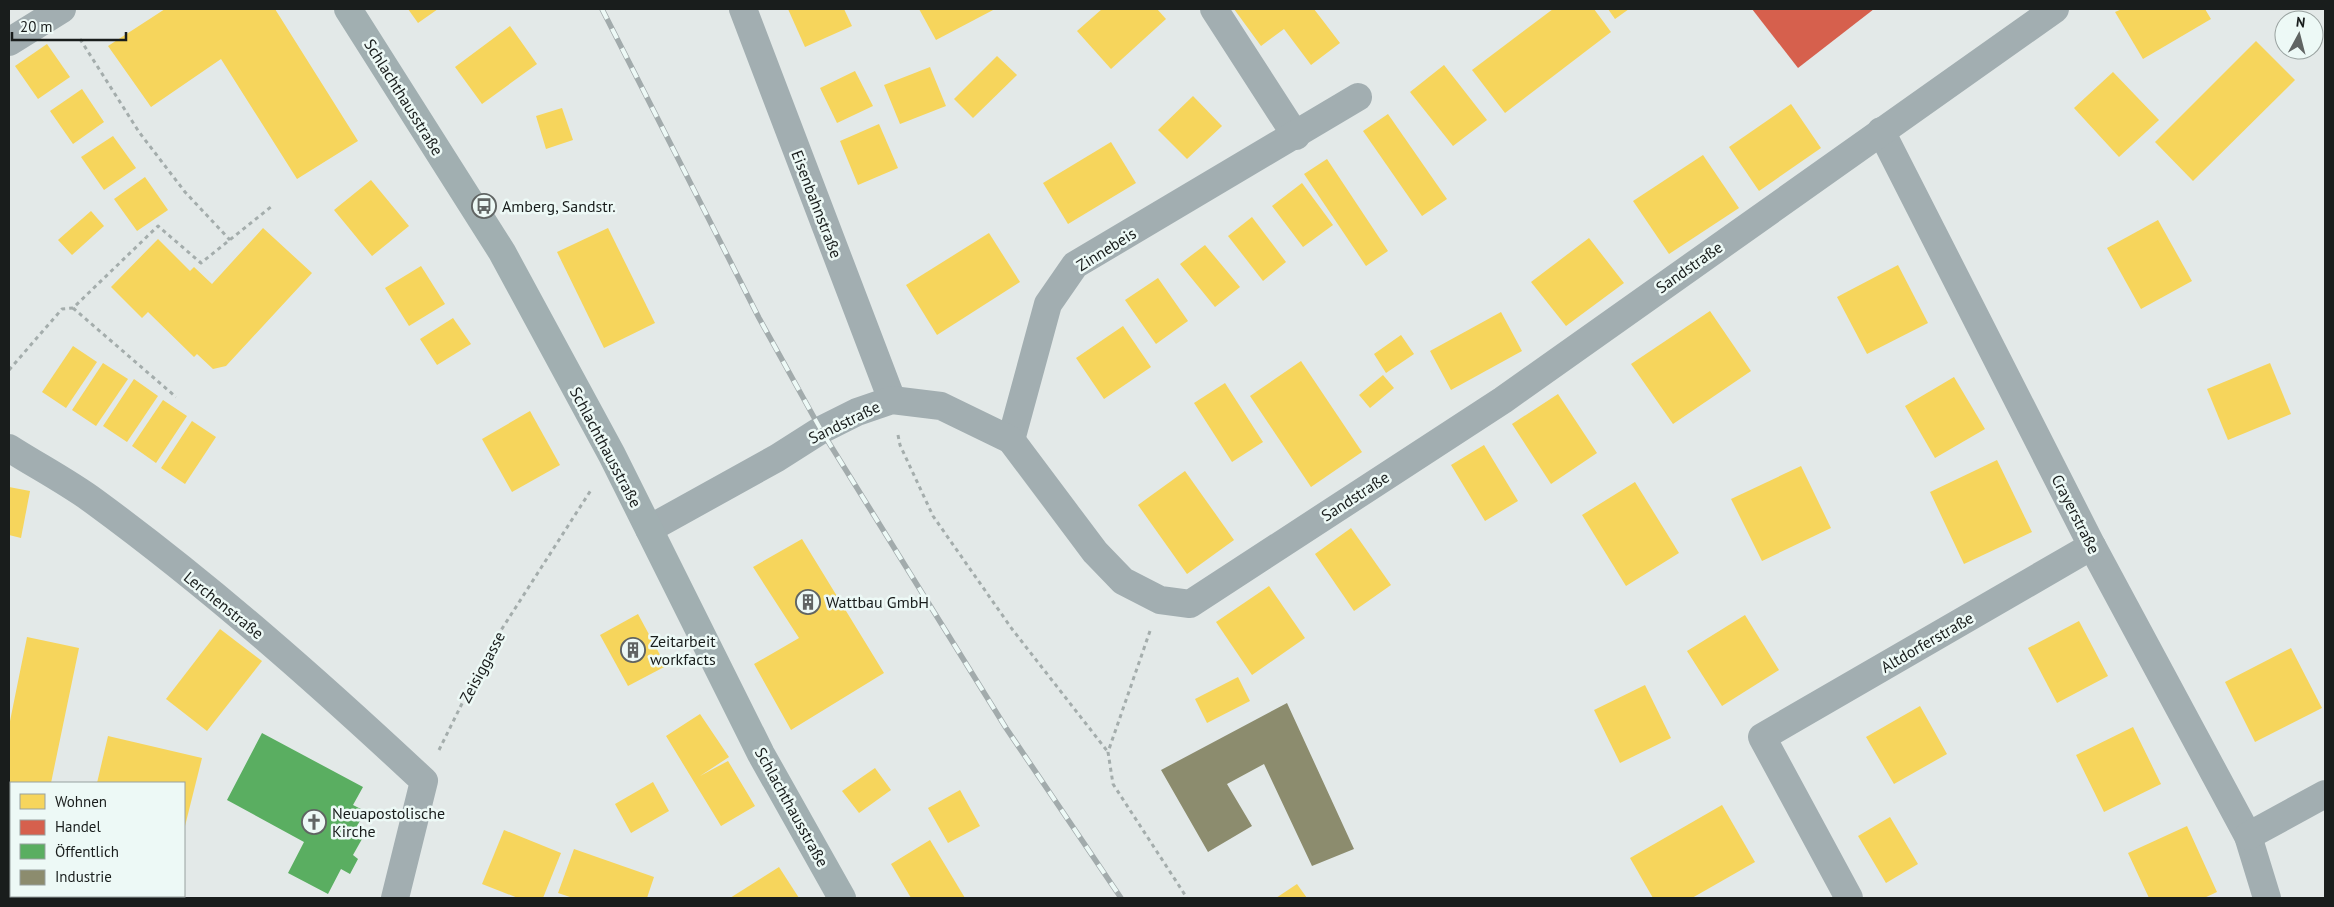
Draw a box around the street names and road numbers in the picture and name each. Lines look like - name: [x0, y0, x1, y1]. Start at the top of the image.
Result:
- street label: Schlachthausstraße: [360, 35, 448, 159]
- street label: Eisenbahnstraße: [787, 147, 847, 261]
- street label: Zinnebeis: [1073, 223, 1140, 275]
- street label: Sandstraße: [1652, 237, 1726, 297]
- street label: Schlachthausstraße: [566, 383, 646, 511]
- street label: Sandstraße: [805, 396, 883, 448]
- street label: Sandstraße: [1317, 467, 1393, 525]
- street label: Crayerstraße: [2048, 471, 2104, 557]
- street label: Lerchenstraße: [180, 567, 268, 643]
- street label: Altdorferstraße: [1877, 607, 1977, 677]
- street label: Zeisiggasse: [455, 628, 509, 706]
- street label: Schlachthausstraße: [751, 744, 833, 870]

